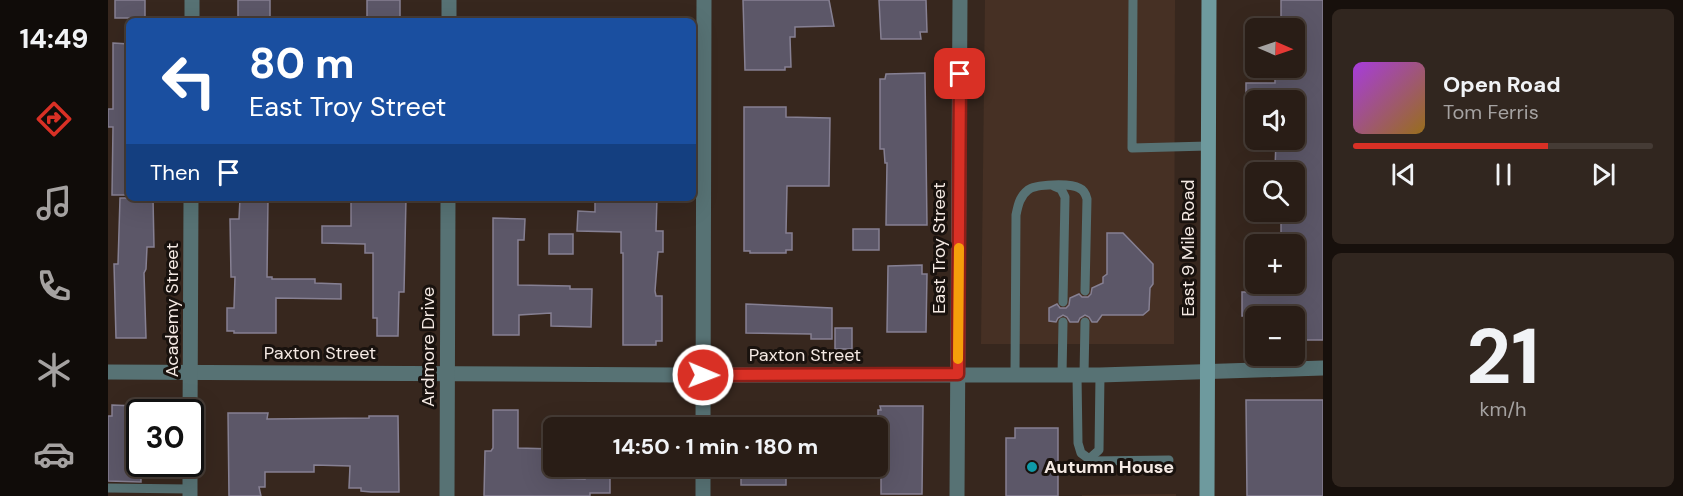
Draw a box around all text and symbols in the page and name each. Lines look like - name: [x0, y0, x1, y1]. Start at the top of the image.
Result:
- north arrow: [1245, 18, 1305, 78]
- map controls: [1245, 18, 1305, 366]
- text: 14:49: [20, 21, 88, 56]
- text: 80 m: [249, 36, 355, 91]
- icon: left: [150, 42, 228, 120]
- pin: [934, 48, 985, 99]
- icon: arrive: [943, 57, 976, 90]
- text: Open Road: [1443, 70, 1561, 99]
- text: East Troy Street: [249, 89, 446, 124]
- button: sound: [1245, 90, 1305, 150]
- icon: directions: [33, 98, 75, 140]
- text: Tom Ferris: [1443, 99, 1539, 125]
- icon: arrive: [212, 156, 245, 189]
- text: Then: [150, 158, 200, 187]
- icon: previous: [1387, 158, 1420, 191]
- icon: pause: [1487, 158, 1520, 191]
- icon: next: [1587, 158, 1620, 191]
- button: search: [1245, 162, 1305, 222]
- street label: East 9 Mile Road: [1176, 180, 1200, 316]
- icon: music: [33, 182, 75, 224]
- street label: East Troy Street: [927, 182, 951, 314]
- button: +: [1245, 234, 1305, 294]
- street label: Academy Street: [160, 243, 184, 377]
- icon: phone: [33, 265, 75, 307]
- street label: Ardmore Drive: [416, 287, 440, 407]
- button: −: [1245, 306, 1305, 366]
- text: 21: [1466, 306, 1540, 407]
- street label: Paxton Street: [264, 341, 376, 365]
- position arrow: [671, 343, 735, 407]
- street label: Paxton Street: [749, 343, 861, 367]
- icon: climate: [33, 349, 75, 391]
- text: km/h: [1479, 396, 1527, 422]
- speed limit sign: 30: [126, 399, 204, 477]
- text: 14:50 · 1 min · 180 m: [613, 432, 818, 461]
- icon: car: [33, 433, 75, 475]
- place label: Autumn House: [1044, 455, 1174, 479]
- marker: Autumn House: [1025, 460, 1039, 474]

